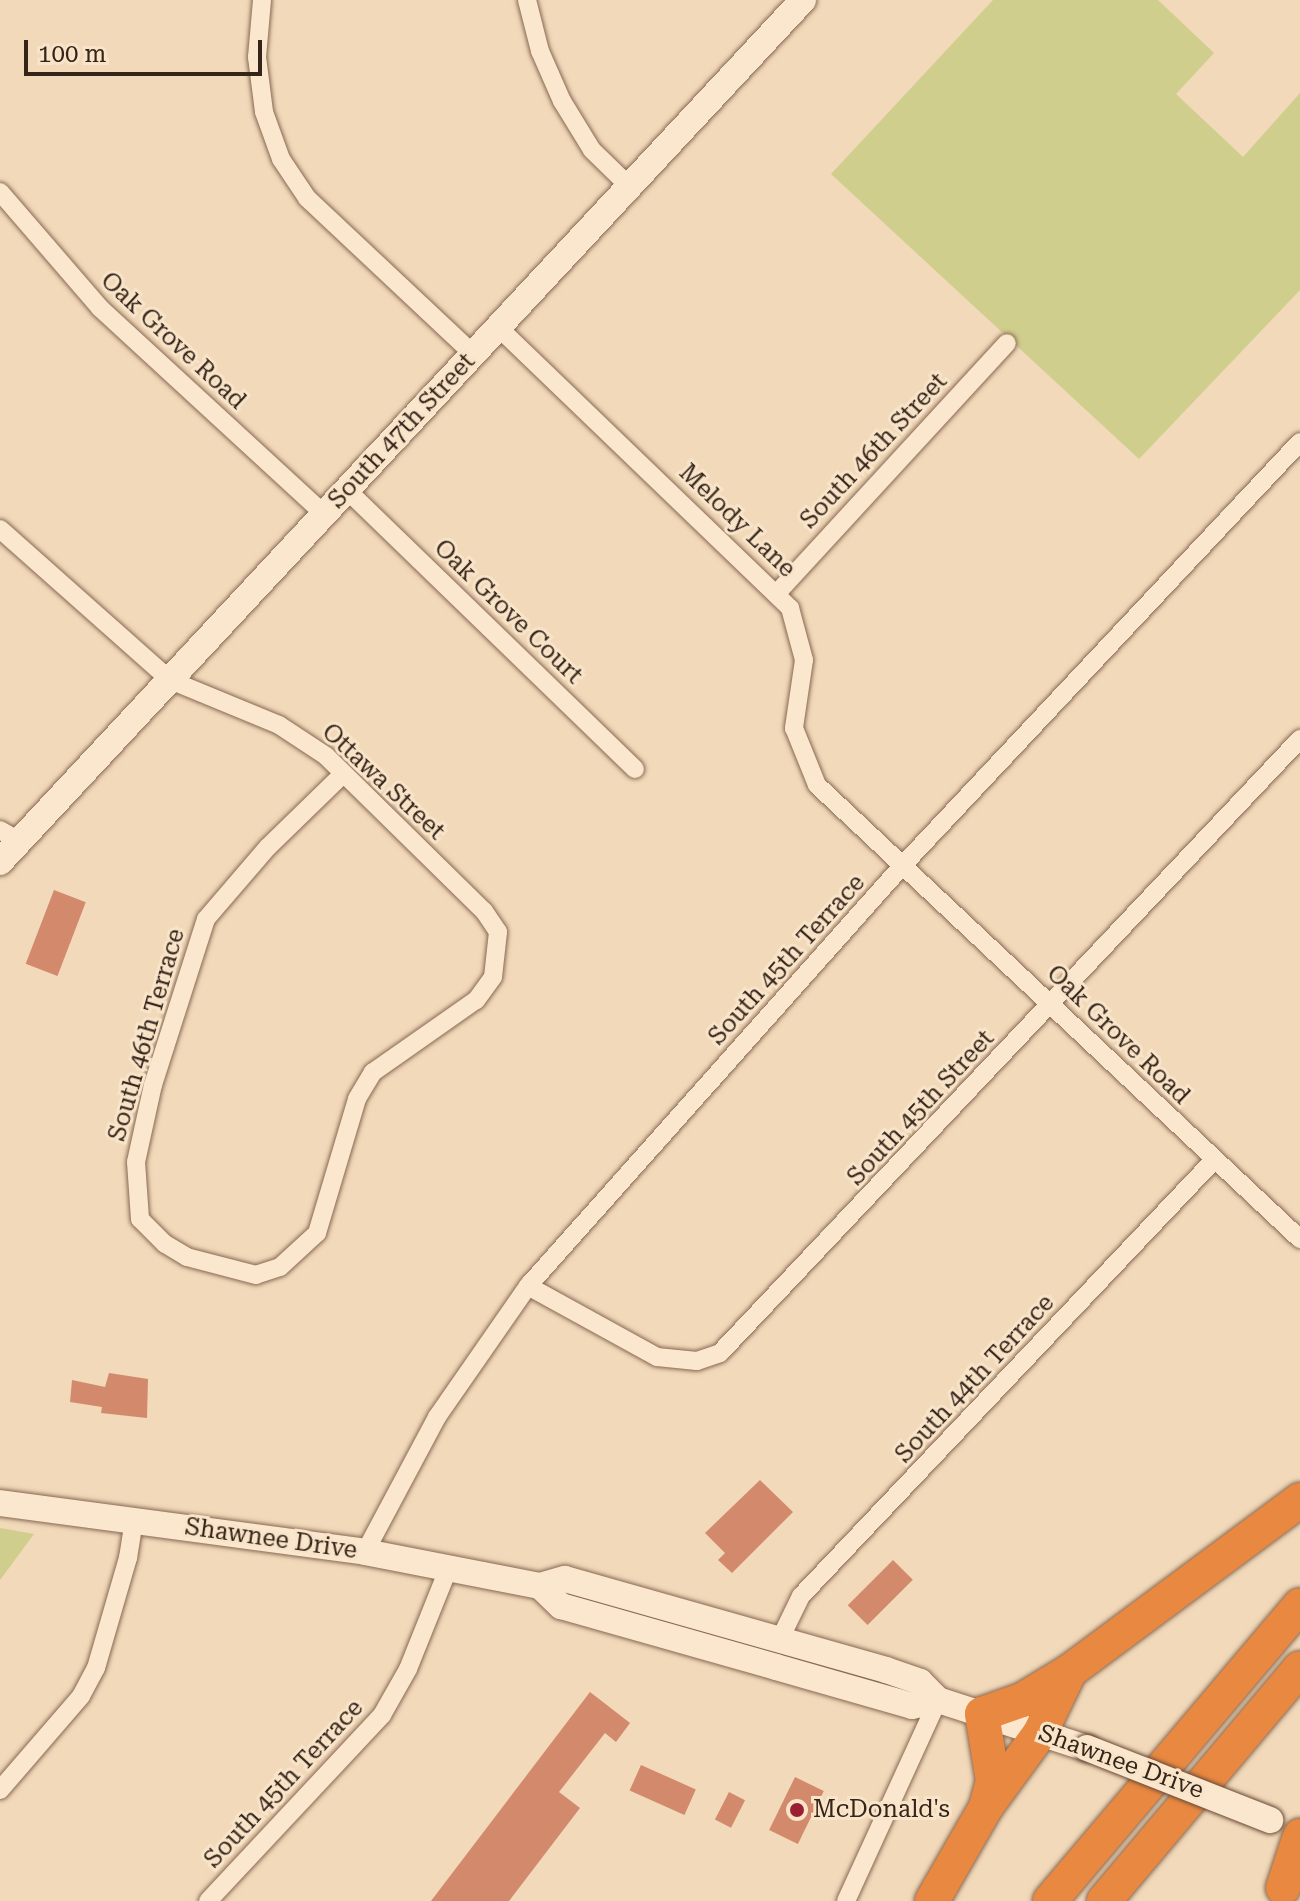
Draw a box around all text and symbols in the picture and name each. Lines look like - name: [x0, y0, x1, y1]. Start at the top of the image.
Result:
- scale bar: [28, 24, 266, 74]
- text: 100 m: [38, 40, 106, 68]
- street label: Oak Grove Road: [95, 266, 251, 416]
- street label: South 47th Street: [323, 347, 481, 515]
- street label: South 46th Street: [795, 367, 953, 535]
- street label: Melody Lane: [673, 459, 801, 583]
- street label: Oak Grove Court: [428, 534, 588, 690]
- street label: Ottawa Street: [316, 718, 450, 846]
- street label: South 45th Terrace: [703, 869, 871, 1051]
- street label: South 46th Terrace: [103, 926, 191, 1144]
- street label: Oak Grove Road: [1041, 959, 1195, 1111]
- street label: South 45th Street: [842, 1024, 1000, 1192]
- street label: South 44th Terrace: [890, 1289, 1060, 1469]
- street label: Shawnee Drive: [183, 1513, 359, 1565]
- street label: South 45th Terrace: [199, 1694, 369, 1874]
- street label: Shawnee Drive: [1035, 1719, 1207, 1805]
- place label: McDonald's: [813, 1796, 950, 1824]
- marker: McDonald's: [788, 1801, 806, 1819]

